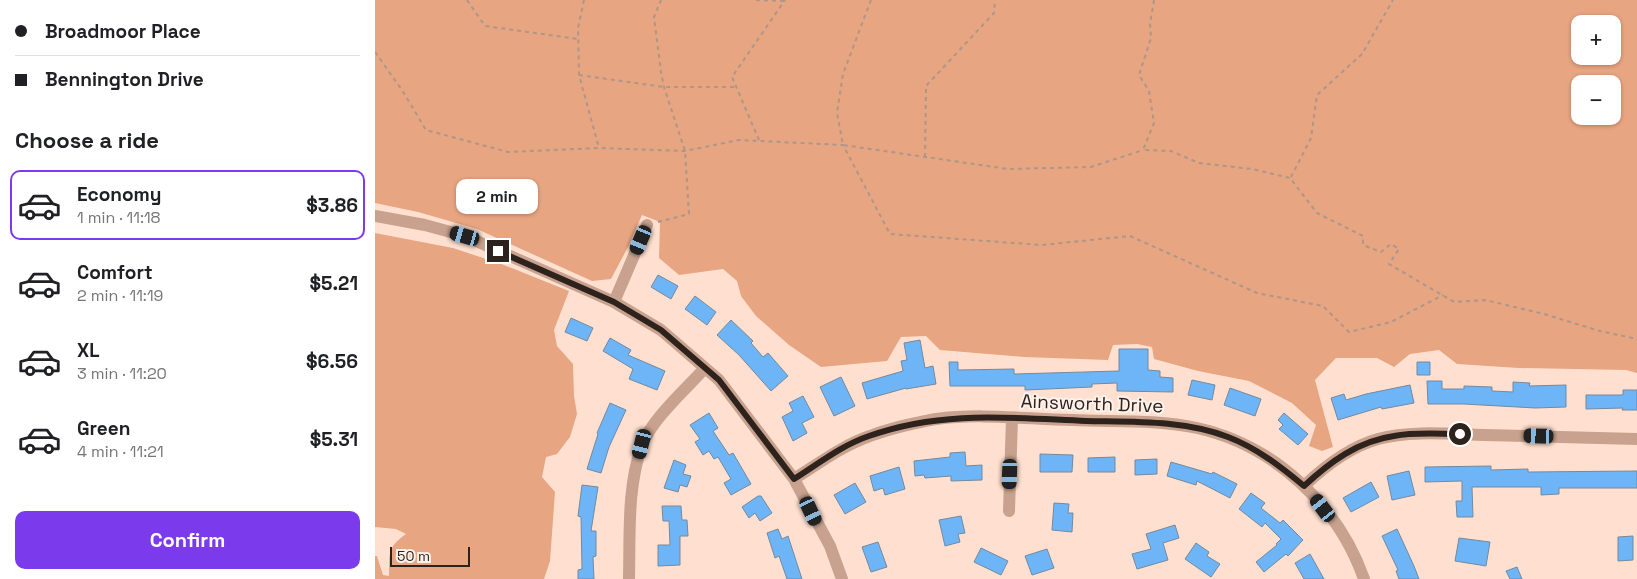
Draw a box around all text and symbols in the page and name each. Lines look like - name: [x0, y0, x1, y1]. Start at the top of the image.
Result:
- map controls: [1571, 15, 1621, 125]
- button: +: [1571, 15, 1621, 65]
- text: Broadmoor Place: [45, 19, 201, 44]
- text: Bennington Drive: [45, 67, 204, 92]
- button: −: [1571, 75, 1621, 125]
- text: Choose a ride: [15, 126, 159, 154]
- callout: 2 min: [457, 178, 539, 214]
- text: Economy: [77, 182, 161, 207]
- icon: car: [17, 183, 62, 228]
- text: 2 min: [476, 186, 518, 207]
- text: $3.86: [306, 193, 358, 218]
- text: 1 min · 11:18: [77, 207, 161, 228]
- car: [628, 223, 653, 257]
- car: [448, 225, 481, 247]
- route end: [487, 240, 509, 262]
- text: Comfort: [77, 260, 153, 285]
- icon: car: [17, 261, 62, 306]
- text: $5.21: [310, 271, 358, 296]
- text: 2 min · 11:19: [77, 285, 163, 306]
- text: XL: [77, 338, 100, 363]
- icon: car: [17, 339, 62, 384]
- text: $6.56: [306, 349, 358, 374]
- text: 3 min · 11:20: [77, 363, 167, 384]
- street label: Ainsworth Drive: [1020, 389, 1164, 418]
- text: Green: [77, 416, 130, 441]
- icon: car: [17, 417, 62, 462]
- route start: [1449, 423, 1471, 445]
- text: $5.31: [310, 427, 358, 452]
- car: [631, 428, 652, 460]
- car: [1523, 428, 1554, 444]
- text: 4 min · 11:21: [77, 441, 164, 462]
- car: [1001, 459, 1018, 489]
- car: [1307, 492, 1338, 524]
- car: [797, 494, 824, 528]
- button: Confirm: [15, 511, 360, 569]
- scale bar: [390, 544, 470, 567]
- text: 50 m: [397, 547, 430, 565]

